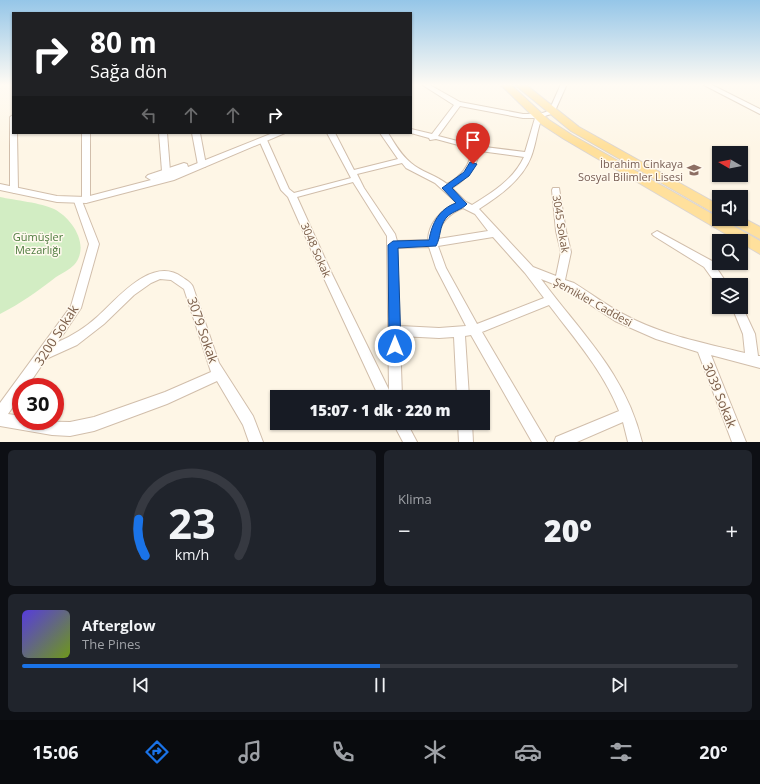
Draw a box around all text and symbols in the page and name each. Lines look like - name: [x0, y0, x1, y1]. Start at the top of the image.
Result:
- text: 80 m: [90, 23, 157, 61]
- icon: right: [24, 28, 76, 80]
- text: Sağa dön: [90, 59, 167, 83]
- icon: left: [138, 104, 160, 126]
- icon: ahead: [180, 104, 202, 126]
- icon: ahead: [222, 104, 244, 126]
- icon: right: [264, 104, 286, 126]
- pin: [456, 123, 490, 164]
- icon: arrive: [462, 129, 484, 151]
- north arrow: [712, 146, 748, 182]
- map controls: [712, 146, 748, 314]
- place label: İbrahim Cinkaya Sosyal Bilimler Lisesi: [578, 156, 683, 184]
- school or university icon: İbrahim Cinkaya Sosyal Bilimler Lisesi: [686, 162, 702, 178]
- button: sound: [712, 190, 748, 226]
- street label: 3045 Sokak: [550, 194, 573, 254]
- street label: 3048 Sokak: [298, 220, 335, 280]
- park label: Gümüşler Mezarlığı: [13, 229, 64, 257]
- button: search: [712, 234, 748, 270]
- street label: Şemikler Caddesi: [551, 274, 635, 329]
- button: layers: [712, 278, 748, 314]
- street label: 3079 Sokak: [183, 294, 223, 366]
- street label: 3200 Sokak: [30, 301, 82, 369]
- position arrow: [374, 325, 416, 367]
- street label: 3039 Sokak: [699, 360, 741, 430]
- speed limit sign: 30: [12, 378, 64, 430]
- text: 15:07 · 1 dk · 220 m: [309, 400, 451, 420]
- text: Klima: [398, 490, 432, 508]
- text: 23: [168, 495, 216, 551]
- text: 20°: [544, 510, 592, 551]
- text: −: [398, 515, 411, 545]
- text: +: [725, 515, 738, 545]
- text: km/h: [175, 545, 209, 564]
- text: Afterglow: [82, 615, 156, 635]
- text: The Pines: [82, 635, 140, 653]
- icon: previous: [130, 674, 152, 696]
- icon: pause: [369, 674, 391, 696]
- icon: next: [608, 674, 630, 696]
- icon: directions: [143, 738, 171, 766]
- icon: music: [236, 738, 264, 766]
- icon: phone: [329, 738, 357, 766]
- icon: climate: [421, 738, 449, 766]
- icon: car: [514, 738, 542, 766]
- icon: filters: [607, 738, 635, 766]
- text: 15:06: [32, 740, 79, 764]
- text: 20°: [699, 740, 728, 764]

